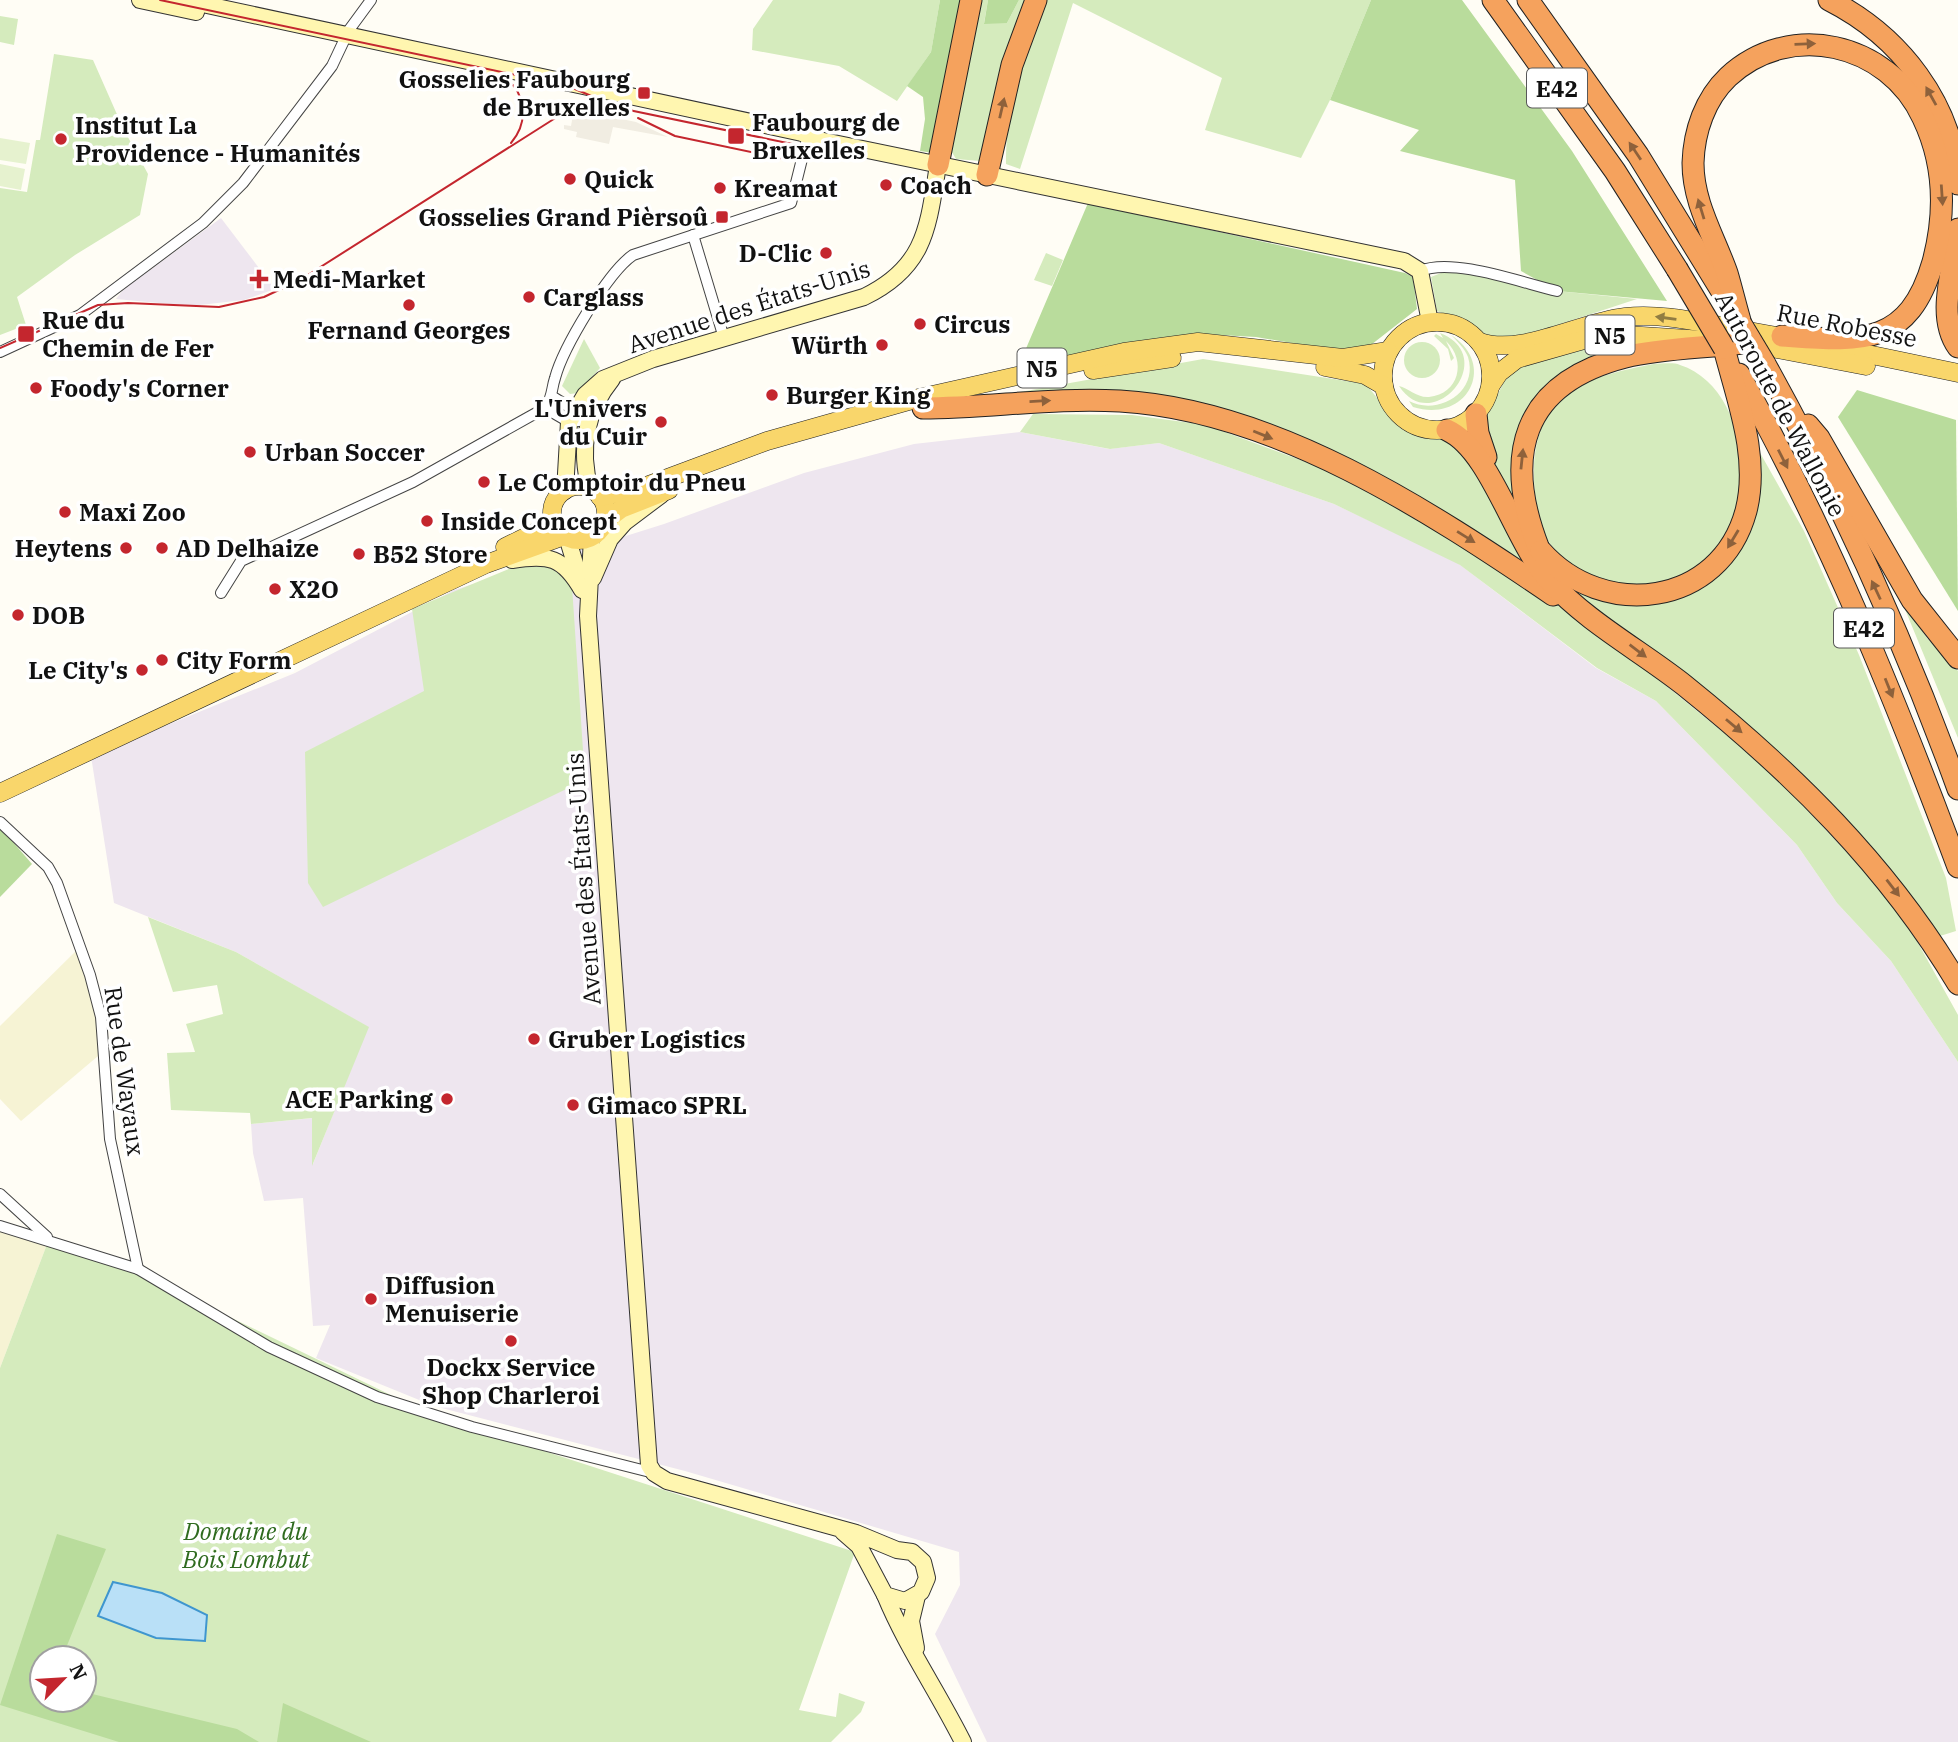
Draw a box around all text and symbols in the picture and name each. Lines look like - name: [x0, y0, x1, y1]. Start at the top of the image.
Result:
- one-way arrow: [1794, 39, 1816, 50]
- place label: Gosselies Faubourg de Bruxelles: [399, 63, 630, 123]
- road number: E42: [1527, 68, 1587, 108]
- marker: Gosselies Faubourg de Bruxelles: [636, 85, 652, 101]
- one-way arrow: [1925, 87, 1937, 106]
- one-way arrow: [996, 97, 1007, 119]
- place label: Faubourg de Bruxelles: [752, 106, 900, 166]
- place label: Institut La Providence - Humanités: [75, 109, 360, 169]
- marker: Faubourg de Bruxelles: [726, 126, 746, 146]
- marker: Institut La Providence - Humanités: [53, 131, 69, 147]
- one-way arrow: [1628, 142, 1642, 160]
- place label: Quick: [584, 163, 654, 195]
- place label: Coach: [900, 169, 972, 201]
- marker: Quick: [562, 171, 578, 187]
- place label: Kreamat: [734, 172, 838, 204]
- marker: Coach: [878, 177, 894, 193]
- marker: Kreamat: [712, 180, 728, 196]
- one-way arrow: [1937, 184, 1948, 206]
- one-way arrow: [1695, 198, 1706, 219]
- place label: Gosselies Grand Pièrsoû: [418, 201, 708, 233]
- marker: Gosselies Grand Pièrsoû: [714, 209, 730, 225]
- place label: D-Clic: [739, 237, 812, 269]
- marker: D-Clic: [818, 245, 834, 261]
- street label: Avenue des États-Unis: [624, 252, 874, 360]
- place label: Medi-Market: [273, 263, 425, 295]
- marker: Medi-Market: [251, 271, 267, 287]
- place label: Carglass: [543, 281, 644, 313]
- street label: Autoroute de Wallonie: [1708, 286, 1854, 522]
- marker: Carglass: [521, 289, 537, 305]
- street label: Rue Robesse: [1774, 296, 1920, 354]
- marker: Fernand Georges: [401, 297, 417, 313]
- place label: Rue du Chemin de Fer: [42, 304, 214, 364]
- place label: Circus: [934, 308, 1010, 340]
- one-way arrow: [1655, 312, 1677, 323]
- place label: Fernand Georges: [308, 314, 510, 346]
- marker: Circus: [912, 316, 928, 332]
- road number: N5: [1586, 316, 1634, 354]
- marker: Rue du Chemin de Fer: [16, 324, 36, 344]
- place label: Würth: [791, 329, 868, 361]
- marker: Würth: [874, 337, 890, 353]
- road number: N5: [1018, 348, 1066, 388]
- place label: Foody's Corner: [50, 372, 229, 404]
- place label: Burger King: [786, 379, 931, 411]
- marker: Foody's Corner: [28, 380, 44, 396]
- marker: Burger King: [764, 387, 780, 403]
- place label: L'Univers du Cuir: [534, 392, 647, 452]
- one-way arrow: [1029, 395, 1051, 406]
- marker: L'Univers du Cuir: [653, 414, 669, 430]
- one-way arrow: [1253, 429, 1274, 440]
- place label: Urban Soccer: [264, 436, 425, 468]
- marker: Urban Soccer: [242, 444, 258, 460]
- one-way arrow: [1517, 448, 1528, 470]
- one-way arrow: [1778, 449, 1789, 469]
- place label: Le Comptoir du Pneu: [498, 466, 746, 498]
- marker: Le Comptoir du Pneu: [476, 474, 492, 490]
- place label: Maxi Zoo: [79, 496, 186, 528]
- marker: Maxi Zoo: [57, 504, 73, 520]
- place label: Inside Concept: [441, 505, 617, 537]
- marker: Inside Concept: [419, 513, 435, 529]
- one-way arrow: [1727, 529, 1739, 548]
- one-way arrow: [1456, 531, 1475, 544]
- place label: Heytens: [15, 532, 112, 564]
- place label: AD Delhaize: [176, 532, 319, 564]
- place label: B52 Store: [373, 538, 488, 570]
- marker: Heytens: [118, 540, 134, 556]
- marker: AD Delhaize: [154, 540, 170, 556]
- marker: B52 Store: [351, 546, 367, 562]
- place label: X2O: [289, 573, 339, 605]
- one-way arrow: [1870, 580, 1882, 600]
- marker: X2O: [267, 581, 283, 597]
- place label: DOB: [32, 599, 85, 631]
- marker: DOB: [10, 607, 26, 623]
- road number: E42: [1834, 608, 1894, 648]
- place label: City Form: [176, 644, 292, 676]
- one-way arrow: [1629, 644, 1648, 658]
- marker: City Form: [154, 652, 170, 668]
- place label: Le City's: [28, 654, 128, 686]
- marker: Le City's: [134, 662, 150, 678]
- one-way arrow: [1884, 677, 1895, 698]
- one-way arrow: [1725, 718, 1743, 734]
- street label: Avenue des États-Unis: [558, 752, 608, 1006]
- one-way arrow: [1885, 880, 1900, 897]
- street label: Rue de Wayaux: [97, 984, 153, 1158]
- place label: Gruber Logistics: [548, 1023, 745, 1055]
- marker: Gruber Logistics: [526, 1031, 542, 1047]
- place label: ACE Parking: [285, 1083, 433, 1115]
- place label: Gimaco SPRL: [587, 1089, 747, 1121]
- marker: ACE Parking: [439, 1091, 455, 1107]
- marker: Gimaco SPRL: [565, 1097, 581, 1113]
- place label: Diffusion Menuiserie: [385, 1269, 519, 1329]
- marker: Diffusion Menuiserie: [363, 1291, 379, 1307]
- marker: Dockx Service Shop Charleroi: [503, 1333, 519, 1349]
- place label: Dockx Service Shop Charleroi: [422, 1351, 600, 1411]
- park label: Domaine du Bois Lombut: [181, 1515, 311, 1575]
- north arrow: [28, 1644, 98, 1714]
- text: N: [64, 1660, 92, 1684]

